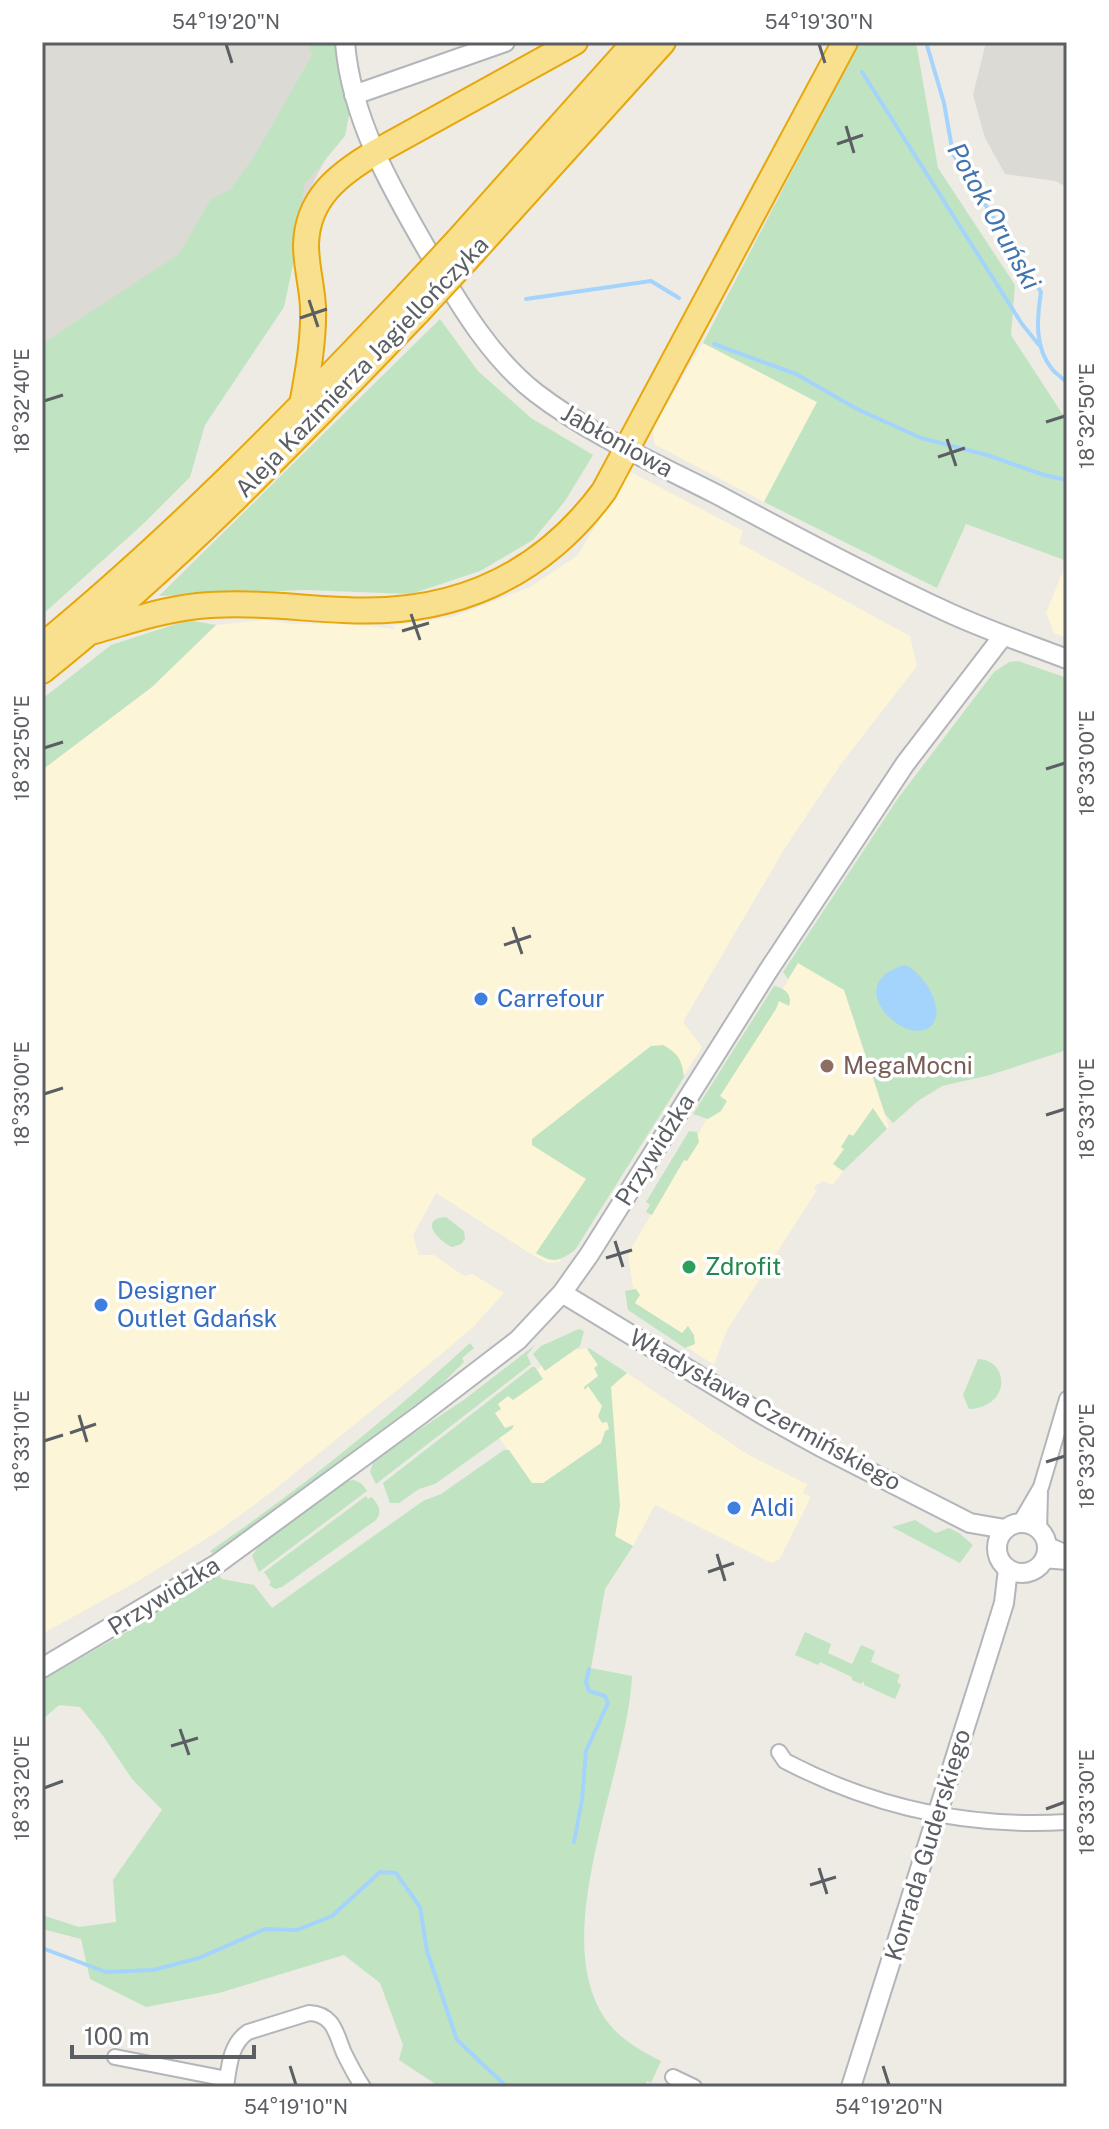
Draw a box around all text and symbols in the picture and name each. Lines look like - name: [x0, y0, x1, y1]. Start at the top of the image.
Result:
- text: 54°19'20"N: [172, 10, 280, 34]
- text: 54°19'30"N: [765, 10, 873, 34]
- water label: Potok Oruński: [941, 137, 1048, 295]
- street label: Aleja Kazimierza Jagiellończyka: [229, 230, 494, 503]
- text: 18°32'40"E: [10, 348, 34, 454]
- text: 18°32'50"E: [1075, 363, 1099, 469]
- street label: Jabłoniowa: [557, 398, 678, 482]
- text: 18°32'50"E: [10, 695, 34, 801]
- text: 18°33'00"E: [1075, 710, 1099, 816]
- place label: Carrefour: [497, 984, 605, 1012]
- marker: Carrefour: [472, 990, 490, 1008]
- text: 18°33'00"E: [10, 1041, 34, 1147]
- place label: MegaMocni: [843, 1051, 973, 1079]
- marker: MegaMocni: [818, 1057, 836, 1075]
- text: 18°33'10"E: [1075, 1058, 1099, 1160]
- street label: Przywidzka: [609, 1089, 699, 1210]
- place label: Zdrofit: [705, 1252, 781, 1280]
- marker: Zdrofit: [680, 1258, 698, 1276]
- place label: Designer Outlet Gdańsk: [117, 1276, 277, 1332]
- marker: Designer Outlet Gdańsk: [92, 1296, 110, 1314]
- street label: Władysława Czermińskiego: [625, 1323, 906, 1496]
- text: 18°33'10"E: [10, 1390, 34, 1492]
- text: 18°33'20"E: [1075, 1403, 1099, 1509]
- place label: Aldi: [750, 1493, 794, 1521]
- marker: Aldi: [725, 1499, 743, 1517]
- street label: Przywidzka: [103, 1550, 224, 1640]
- street label: Konrada Guderskiego: [878, 1726, 976, 1964]
- text: 18°33'20"E: [10, 1735, 34, 1841]
- text: 18°33'30"E: [1075, 1749, 1099, 1855]
- scale bar: [72, 2009, 254, 2059]
- text: 100 m: [84, 2022, 150, 2050]
- text: 54°19'10"N: [244, 2095, 348, 2119]
- text: 54°19'20"N: [835, 2095, 943, 2119]

